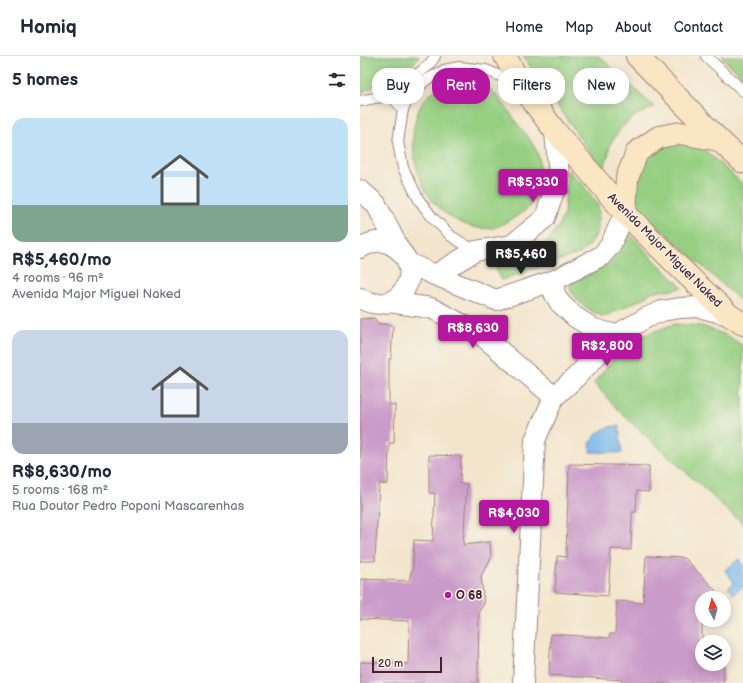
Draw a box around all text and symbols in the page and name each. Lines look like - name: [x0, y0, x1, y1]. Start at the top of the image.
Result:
- text: Homiq: [20, 16, 77, 39]
- text: Home: [505, 19, 543, 36]
- text: Map: [565, 19, 593, 36]
- text: About: [615, 19, 652, 36]
- text: Contact: [674, 19, 723, 36]
- chip: Buy: [372, 68, 424, 104]
- chip: Rent: [432, 68, 490, 104]
- chip: Filters: [498, 68, 565, 104]
- chip: New: [573, 68, 629, 104]
- icon: filters: [326, 69, 348, 91]
- text: 5 homes: [12, 70, 78, 90]
- icon: home: [144, 144, 216, 216]
- pin: R$5,330: [496, 169, 570, 203]
- text: R$5,330: [507, 174, 559, 190]
- street label: Avenida Major Miguel Naked: [604, 190, 725, 311]
- pin: R$5,460: [484, 241, 558, 275]
- text: R$5,460: [495, 246, 547, 262]
- text: R$5,460/mo: [12, 250, 111, 270]
- text: 4 rooms · 96 m²: [12, 270, 104, 286]
- text: Avenida Major Miguel Naked: [12, 286, 181, 302]
- pin: R$8,630: [436, 315, 510, 349]
- text: R$8,630: [447, 320, 499, 336]
- pin: R$2,800: [570, 333, 644, 367]
- text: R$2,800: [581, 338, 633, 354]
- icon: home: [144, 356, 216, 428]
- text: R$8,630/mo: [12, 462, 112, 482]
- text: 5 rooms · 168 m²: [12, 482, 108, 498]
- text: Rua Doutor Pedro Poponi Mascarenhas: [12, 498, 244, 514]
- pin: R$4,030: [477, 500, 551, 534]
- text: R$4,030: [488, 505, 540, 521]
- place label: O 68: [456, 588, 483, 603]
- marker: O 68: [443, 590, 453, 600]
- north arrow: [695, 591, 731, 627]
- map controls: [695, 591, 731, 671]
- button: layers: [695, 635, 731, 671]
- scale bar: [372, 655, 442, 674]
- text: 20 m: [378, 657, 403, 670]

